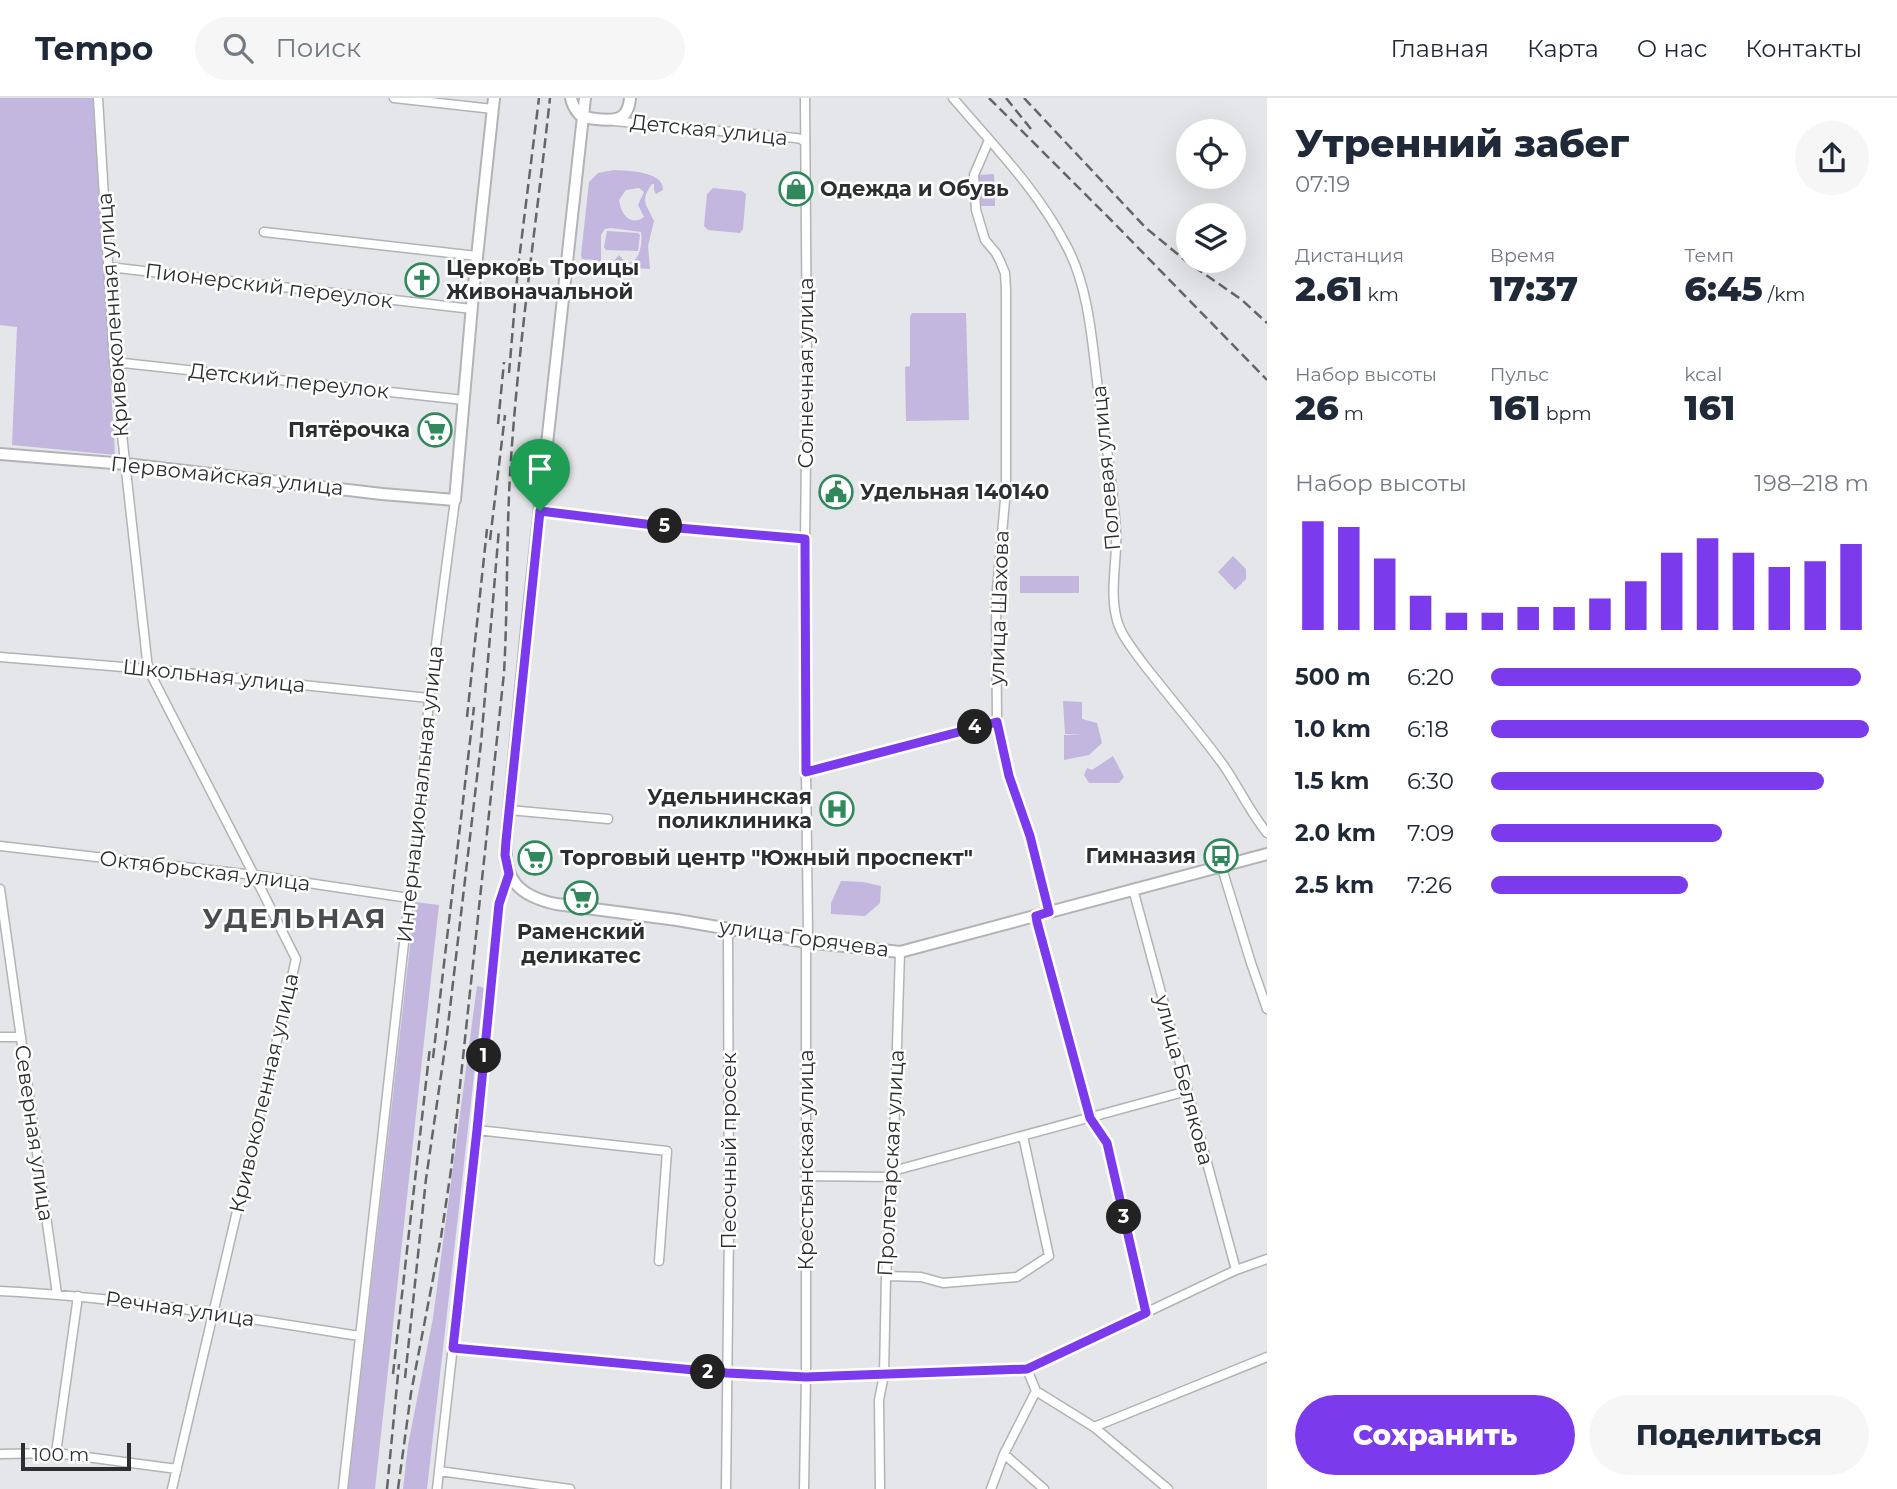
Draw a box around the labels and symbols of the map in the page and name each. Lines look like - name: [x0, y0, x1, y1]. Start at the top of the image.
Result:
- street label: Детская улица: [629, 109, 789, 150]
- shop icon: Одежда и Обувь: [777, 170, 815, 208]
- place label: Одежда и Обувь: [820, 176, 1009, 201]
- street label: Кривоколенная улица: [91, 192, 134, 438]
- place label: Церковь Троицы Живоначальной: [446, 255, 639, 304]
- street label: Пионерский переулок: [144, 258, 394, 313]
- church icon: Церковь Троицы Живоначальной: [403, 261, 441, 299]
- street label: Солнечная улица: [793, 277, 818, 469]
- street label: Детский переулок: [188, 358, 390, 403]
- street label: Полевая улица: [1086, 384, 1125, 552]
- supermarket icon: Пятёрочка: [416, 411, 454, 449]
- place label: Пятёрочка: [288, 417, 410, 442]
- pin: [510, 439, 570, 511]
- street label: Первомайская улица: [109, 451, 345, 500]
- public building icon: Удельная 140140: [817, 473, 855, 511]
- place label: Удельная 140140: [860, 479, 1049, 504]
- pin: 5: [648, 508, 682, 544]
- street label: улица Шахова: [983, 530, 1014, 687]
- street label: Интернациональная улица: [391, 644, 448, 944]
- street label: Школьная улица: [122, 653, 307, 698]
- pin: 4: [958, 710, 992, 744]
- place label: Удельнинская поликлиника: [647, 784, 812, 833]
- hospital icon: Удельнинская поликлиника: [818, 790, 856, 828]
- bus stop icon: Гимназия: [1202, 837, 1240, 875]
- supermarket icon: Торговый центр "Южный проспект": [516, 839, 554, 877]
- place label: Гимназия: [1086, 843, 1196, 868]
- street label: Октябрьская улица: [98, 845, 312, 896]
- place label: Торговый центр "Южный проспект": [560, 845, 973, 870]
- supermarket icon: Раменский деликатес: [562, 879, 600, 917]
- district label: УДЕЛЬНАЯ: [203, 901, 388, 935]
- street label: улица Горячева: [717, 913, 891, 962]
- place label: Раменский деликатес: [517, 919, 645, 968]
- street label: Кривоколенная улица: [224, 971, 303, 1215]
- street label: улица Белякова: [1149, 991, 1219, 1168]
- pin: 1: [466, 1038, 502, 1074]
- street label: Северная улица: [10, 1043, 59, 1223]
- street label: Крестьянская улица: [793, 1049, 818, 1271]
- street label: Пролетарская улица: [872, 1049, 909, 1277]
- street label: Песочный просек: [716, 1052, 741, 1250]
- pin: 3: [1106, 1200, 1142, 1234]
- street label: Речная улица: [104, 1286, 256, 1331]
- pin: 2: [690, 1354, 726, 1390]
- scale bar: [21, 1440, 131, 1472]

